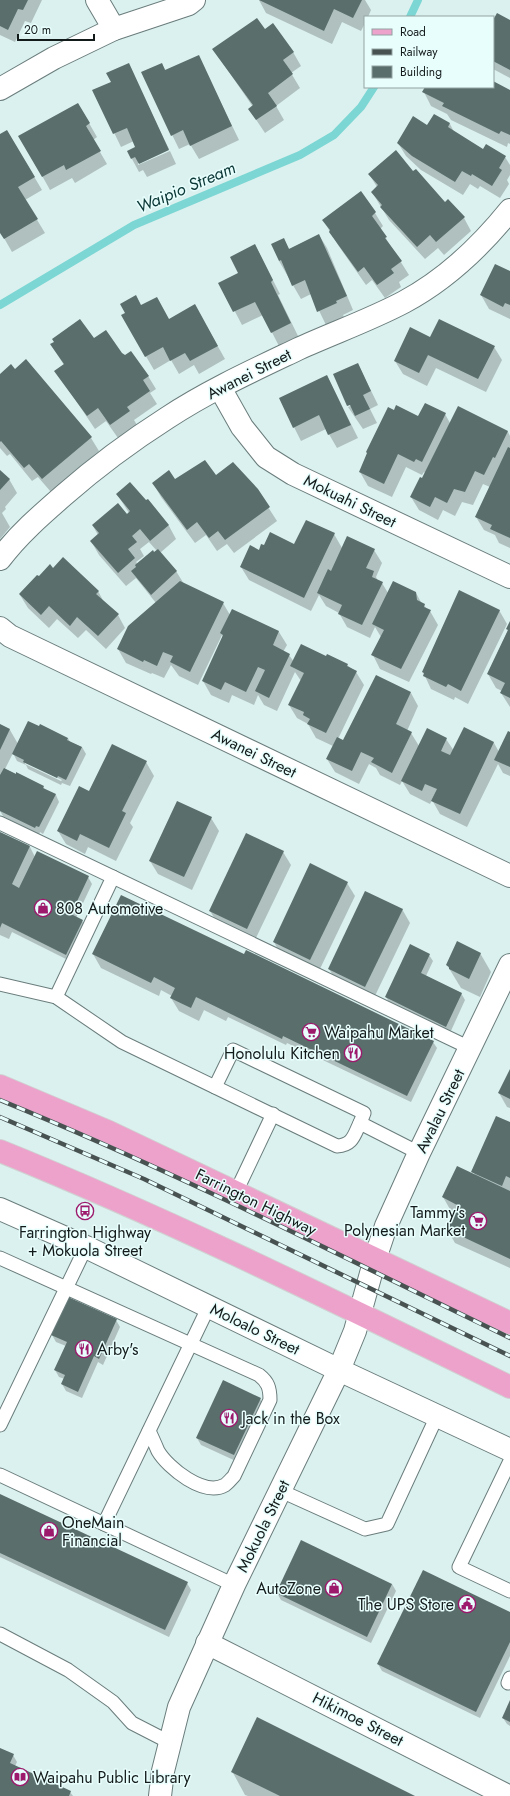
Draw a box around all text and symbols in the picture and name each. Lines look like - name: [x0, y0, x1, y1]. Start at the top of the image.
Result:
- scale bar: [18, 16, 94, 42]
- legend: [364, 16, 494, 88]
- text: 20 m: [24, 21, 51, 39]
- text: Road: [400, 23, 426, 41]
- text: Railway: [400, 43, 438, 61]
- text: Building: [400, 63, 442, 81]
- water label: Waipio Stream: [133, 155, 239, 219]
- street label: Awanei Street: [203, 343, 295, 405]
- street label: Mokuahi Street: [300, 469, 400, 533]
- street label: Awanei Street: [208, 722, 301, 784]
- place label: 808 Automotive: [56, 897, 163, 920]
- shop icon: 808 Automotive: [33, 898, 53, 918]
- place label: Waipahu Market: [324, 1021, 434, 1044]
- supermarket icon: Waipahu Market: [301, 1022, 321, 1042]
- place label: Honolulu Kitchen: [224, 1042, 340, 1065]
- restaurant icon: Honolulu Kitchen: [343, 1043, 363, 1063]
- street label: Awalau Street: [410, 1065, 470, 1157]
- street label: Farrington Highway: [192, 1163, 321, 1242]
- bus stop icon: Farrington Highway + Mokuola Street: [75, 1201, 95, 1221]
- place label: Tammy's Polynesian Market: [344, 1201, 465, 1242]
- supermarket icon: Tammy's Polynesian Market: [468, 1211, 488, 1231]
- place label: Farrington Highway + Mokuola Street: [19, 1221, 152, 1262]
- street label: Moloalo Street: [206, 1297, 304, 1361]
- place label: Arby's: [97, 1338, 138, 1361]
- restaurant icon: Arby's: [74, 1339, 94, 1359]
- place label: Jack in the Box: [240, 1407, 340, 1430]
- restaurant icon: Jack in the Box: [219, 1408, 239, 1428]
- street label: Mokuola Street: [231, 1476, 295, 1576]
- place label: OneMain Financial: [62, 1511, 125, 1552]
- shop icon: OneMain Financial: [39, 1521, 59, 1541]
- place label: AutoZone: [256, 1577, 321, 1600]
- shop icon: AutoZone: [324, 1578, 344, 1598]
- place label: The UPS Store: [358, 1593, 454, 1616]
- public building icon: The UPS Store: [457, 1594, 477, 1614]
- street label: Hikimoe Street: [309, 1686, 408, 1752]
- place label: Waipahu Public Library: [33, 1766, 191, 1789]
- library icon: Waipahu Public Library: [10, 1767, 30, 1787]

